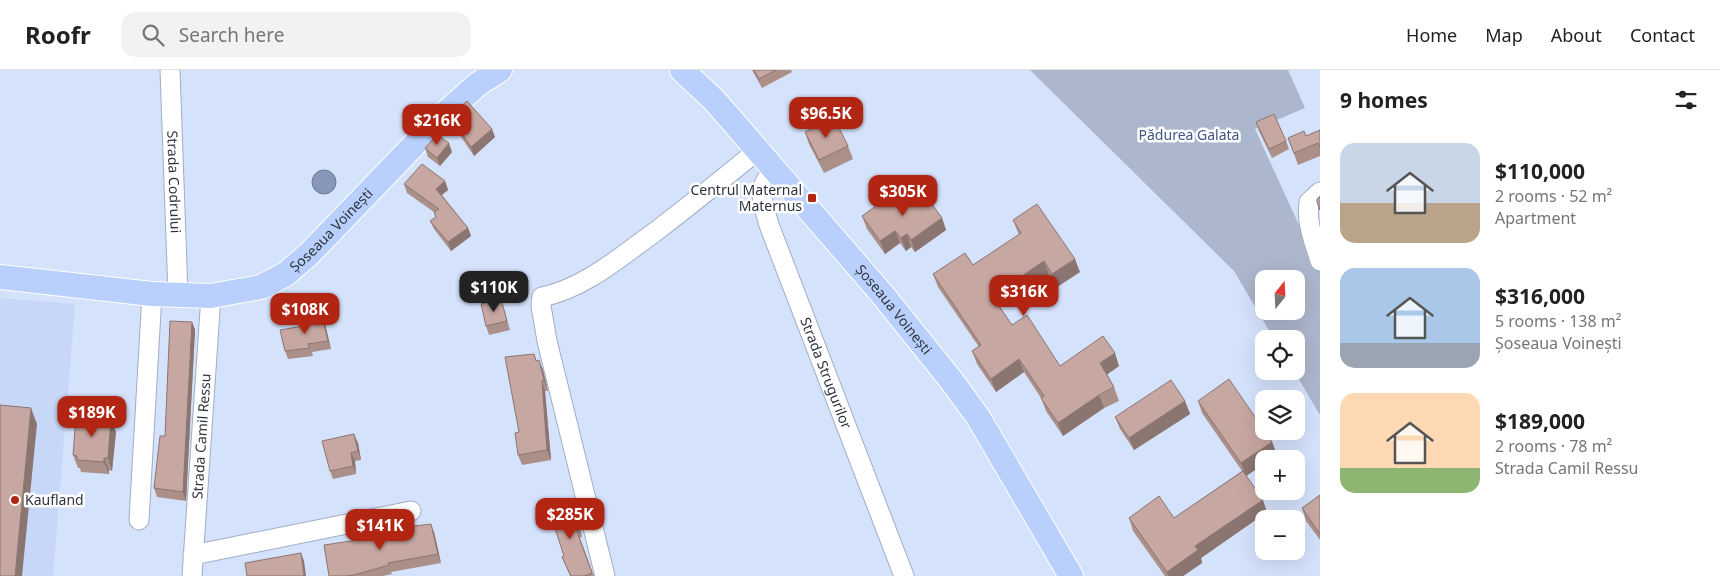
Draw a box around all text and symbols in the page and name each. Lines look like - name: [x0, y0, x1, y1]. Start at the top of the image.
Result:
- search box: [121, 12, 471, 57]
- text: Roofr: [25, 18, 91, 51]
- icon: search: [139, 21, 167, 49]
- text: Search here: [179, 22, 284, 48]
- text: Home: [1406, 23, 1457, 47]
- text: Map: [1485, 23, 1523, 47]
- text: About: [1551, 23, 1602, 47]
- text: Contact: [1630, 23, 1695, 47]
- text: 9 homes: [1340, 86, 1428, 114]
- icon: filters: [1672, 86, 1700, 114]
- pin: $96.5K: [785, 97, 867, 139]
- text: $96.5K: [800, 102, 852, 124]
- pin: $216K: [402, 104, 472, 146]
- text: $216K: [413, 109, 461, 131]
- park label: Pădurea Galata: [1139, 125, 1239, 144]
- street label: Strada Codrului: [163, 130, 186, 234]
- text: $110,000: [1495, 157, 1585, 185]
- icon: home: [1380, 163, 1440, 223]
- pin: $305K: [868, 174, 938, 217]
- place label: Centrul Maternal Maternus: [690, 180, 802, 215]
- text: $305K: [879, 180, 927, 202]
- street label: Șoseaua Voinești: [285, 184, 377, 276]
- text: 2 rooms · 52 m²: [1495, 185, 1612, 207]
- marker: Centrul Maternal Maternus: [806, 192, 818, 204]
- text: Apartment: [1495, 207, 1576, 229]
- street label: Șoseaua Voinești: [852, 260, 937, 358]
- pin: $110K: [459, 270, 529, 313]
- north arrow: [1255, 270, 1305, 320]
- map controls: [1255, 270, 1305, 560]
- pin: $316K: [989, 274, 1059, 317]
- text: $110K: [470, 276, 518, 298]
- text: $316K: [1000, 280, 1048, 302]
- text: $316,000: [1495, 282, 1585, 310]
- icon: home: [1380, 288, 1440, 348]
- pin: $108K: [270, 292, 340, 335]
- text: $108K: [281, 298, 329, 320]
- text: 5 rooms · 138 m²: [1495, 310, 1621, 332]
- street label: Strada Strugurilor: [796, 314, 857, 432]
- button: locate: [1255, 330, 1305, 380]
- text: Șoseaua Voinești: [1495, 332, 1622, 354]
- street label: Strada Camil Ressu: [187, 373, 215, 500]
- button: layers: [1255, 390, 1305, 440]
- pin: $189K: [57, 396, 127, 438]
- text: $189K: [68, 401, 116, 423]
- text: $189,000: [1495, 407, 1585, 435]
- icon: home: [1380, 413, 1440, 473]
- text: 2 rooms · 78 m²: [1495, 435, 1612, 457]
- button: +: [1255, 450, 1305, 500]
- text: Strada Camil Ressu: [1495, 457, 1638, 479]
- place label: Kaufland: [25, 490, 84, 509]
- marker: Kaufland: [9, 494, 21, 506]
- pin: $285K: [535, 498, 605, 540]
- text: $285K: [546, 503, 594, 525]
- pin: $141K: [345, 508, 415, 551]
- button: −: [1255, 510, 1305, 560]
- text: $141K: [356, 514, 404, 536]

